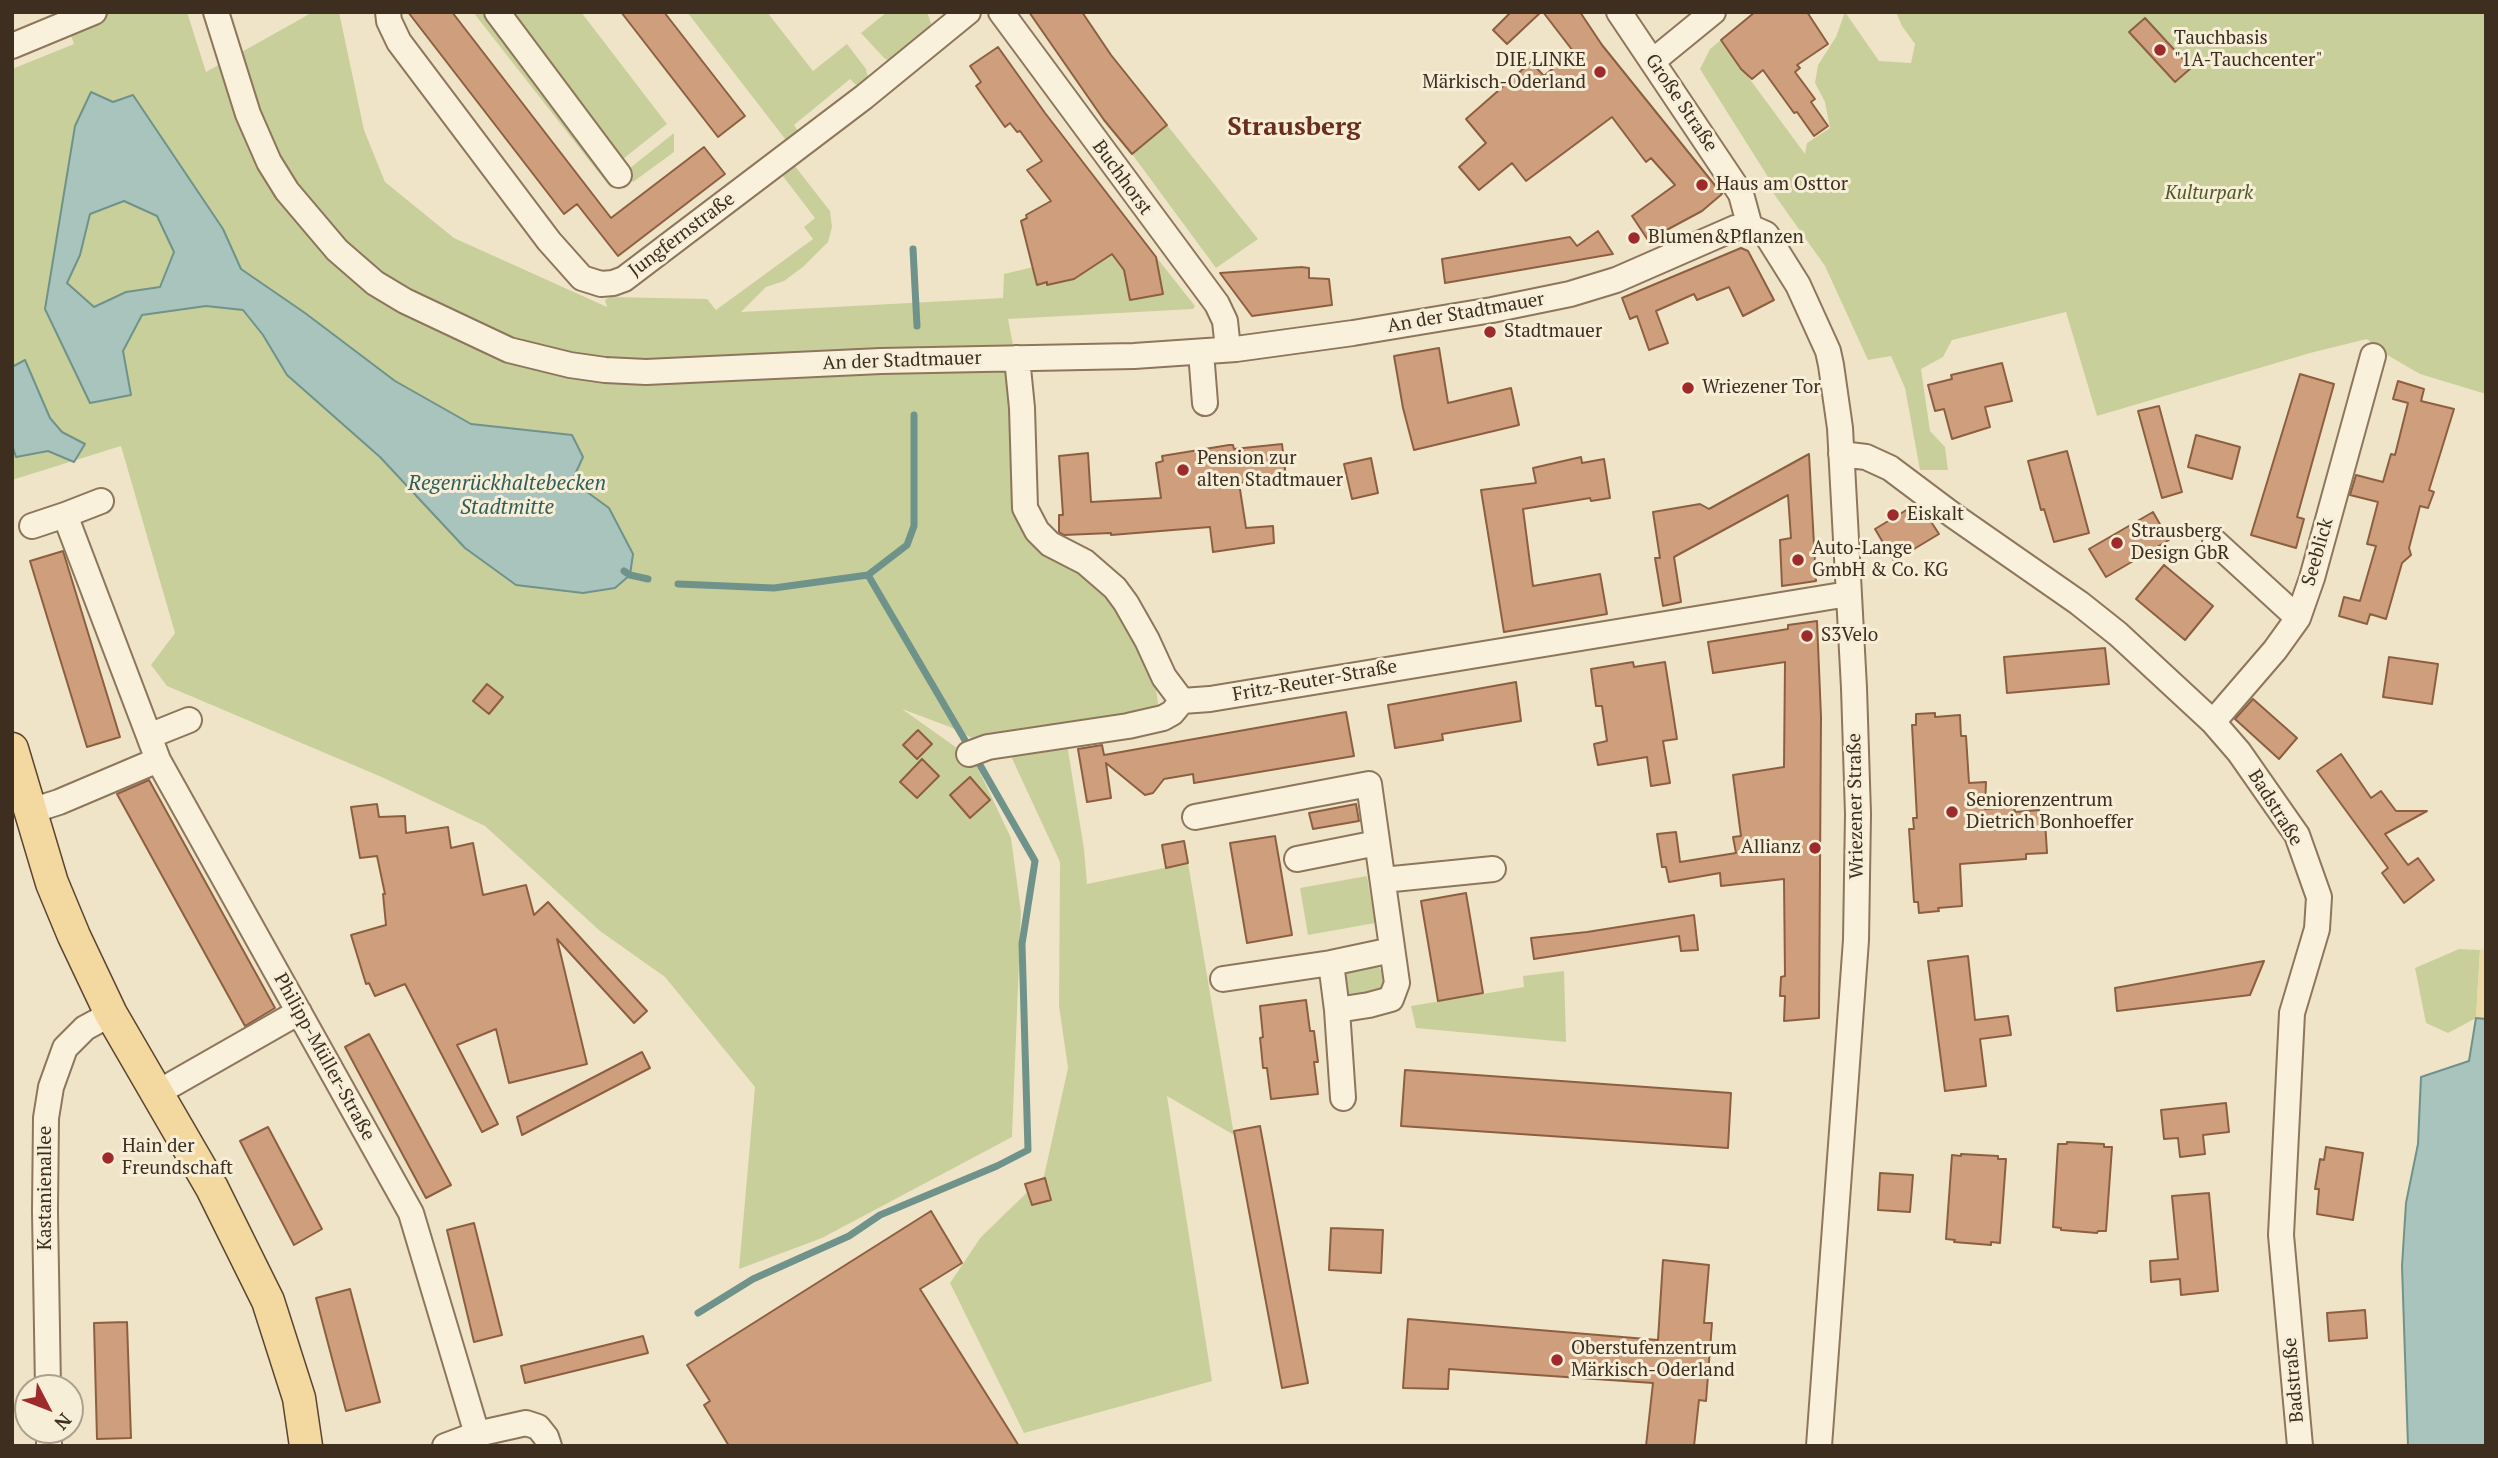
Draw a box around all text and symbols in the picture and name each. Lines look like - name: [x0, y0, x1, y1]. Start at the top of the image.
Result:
- place label: Tauchbasis "1A-Tauchcenter": [2174, 28, 2323, 72]
- marker: Tauchbasis "1A-Tauchcenter": [2152, 42, 2168, 58]
- place label: DIE LINKE Märkisch-Oderland: [1422, 50, 1586, 94]
- street label: Große Straße: [1640, 50, 1722, 156]
- marker: DIE LINKE Märkisch-Oderland: [1592, 64, 1608, 80]
- district label: Strausberg: [1227, 112, 1361, 144]
- street label: Buchhorst: [1087, 136, 1157, 220]
- place label: Haus am Osttor: [1716, 174, 1848, 196]
- marker: Haus am Osttor: [1694, 177, 1710, 193]
- park label: Kulturpark: [2165, 183, 2253, 205]
- street label: Jungfernstraße: [625, 188, 739, 282]
- place label: Blumen&Pflanzen: [1648, 227, 1804, 249]
- marker: Blumen&Pflanzen: [1626, 230, 1642, 246]
- street label: An der Stadtmauer: [1386, 288, 1546, 338]
- place label: Stadtmauer: [1504, 321, 1602, 343]
- marker: Stadtmauer: [1482, 324, 1498, 340]
- street label: An der Stadtmauer: [822, 347, 982, 375]
- place label: Wriezener Tor: [1702, 377, 1821, 399]
- marker: Wriezener Tor: [1680, 380, 1696, 396]
- place label: Pension zur alten Stadtmauer: [1197, 448, 1343, 492]
- marker: Pension zur alten Stadtmauer: [1175, 462, 1191, 478]
- water label: Regenrückhaltebecken Stadtmitte: [408, 471, 606, 521]
- place label: Eiskalt: [1907, 504, 1964, 526]
- marker: Eiskalt: [1885, 507, 1901, 523]
- street label: Seeblick: [2297, 515, 2339, 589]
- place label: Strausberg Design GbR: [2131, 521, 2229, 565]
- marker: Strausberg Design GbR: [2109, 535, 2125, 551]
- place label: Auto-Lange GmbH & Co. KG: [1812, 538, 1948, 582]
- marker: Auto-Lange GmbH & Co. KG: [1790, 552, 1806, 568]
- place label: S3Velo: [1821, 625, 1878, 647]
- marker: S3Velo: [1799, 628, 1815, 644]
- street label: Fritz-Reuter-Straße: [1231, 655, 1399, 707]
- street label: Wriezener Straße: [1843, 733, 1869, 879]
- street label: Badstraße: [2243, 766, 2307, 850]
- place label: Seniorenzentrum Dietrich Bonhoeffer: [1966, 790, 2134, 834]
- marker: Seniorenzentrum Dietrich Bonhoeffer: [1944, 804, 1960, 820]
- place label: Allianz: [1741, 837, 1801, 859]
- marker: Allianz: [1807, 840, 1823, 856]
- street label: Philipp-Müller-Straße: [268, 969, 380, 1145]
- street label: Kastanienallee: [35, 1126, 57, 1250]
- place label: Hain der Freundschaft: [122, 1136, 233, 1180]
- marker: Hain der Freundschaft: [100, 1150, 116, 1166]
- street label: Badstraße: [2279, 1336, 2309, 1424]
- place label: Oberstufenzentrum Märkisch-Oderland: [1571, 1338, 1737, 1382]
- marker: Oberstufenzentrum Märkisch-Oderland: [1549, 1352, 1565, 1368]
- north arrow: [14, 1374, 84, 1444]
- text: N: [49, 1408, 78, 1436]

